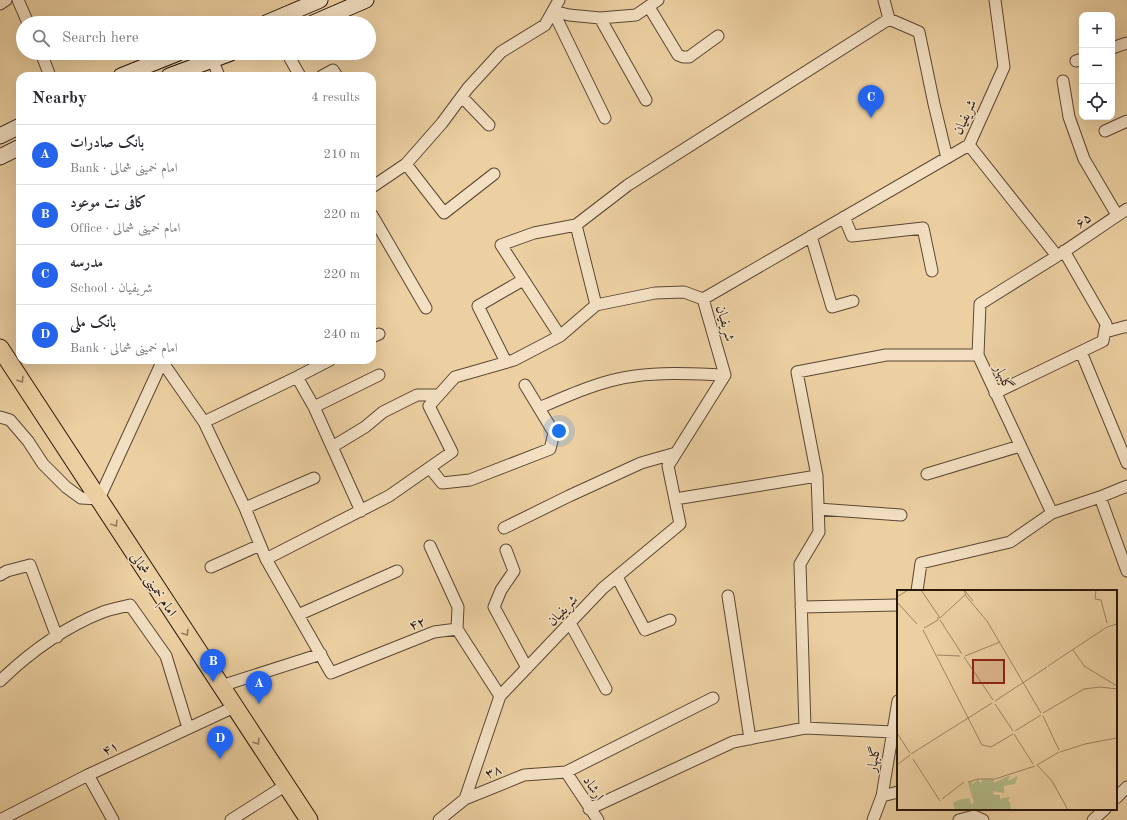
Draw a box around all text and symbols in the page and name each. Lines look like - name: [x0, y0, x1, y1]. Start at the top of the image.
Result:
- map controls: [1079, 12, 1115, 120]
- button: +: [1079, 12, 1115, 48]
- search box: [16, 16, 376, 60]
- icon: search: [30, 27, 52, 49]
- text: Search here: [62, 31, 139, 46]
- button: −: [1079, 48, 1115, 84]
- button: locate: [1079, 84, 1115, 120]
- pin: C: [858, 85, 884, 118]
- text: Nearby: [32, 90, 87, 107]
- text: 4 results: [311, 91, 360, 104]
- street label: شریفیان: [951, 98, 981, 138]
- text: بانک صادرات: [70, 136, 144, 151]
- text: A: [40, 148, 50, 161]
- text: 210 m: [323, 148, 360, 161]
- text: Bank · امام خمینی شمالی: [70, 162, 178, 175]
- text: کافی نت موعود: [70, 196, 147, 211]
- text: B: [40, 208, 50, 221]
- text: 220 m: [323, 208, 360, 221]
- street label: ۶۵: [1073, 210, 1094, 231]
- text: Office · امام خمینی شمالی: [70, 222, 180, 235]
- text: مدرسه: [70, 256, 103, 271]
- text: C: [41, 268, 49, 281]
- text: 220 m: [323, 268, 360, 281]
- text: School · شریفیان: [70, 282, 152, 295]
- street label: شریفیان: [711, 304, 737, 344]
- text: بانک ملی: [70, 316, 116, 331]
- text: D: [40, 328, 50, 341]
- text: 240 m: [323, 328, 360, 341]
- text: Bank · امام خمینی شمالی: [70, 342, 178, 355]
- street label: گلبهار: [989, 360, 1017, 393]
- one-way arrow: [17, 376, 24, 383]
- your location: [549, 421, 569, 441]
- one-way arrow: [111, 520, 118, 527]
- street label: امام خمینی شمالی: [123, 550, 179, 622]
- inset map: [897, 590, 1117, 810]
- street label: شریفیان: [545, 592, 582, 630]
- street label: ۴۲: [407, 615, 427, 633]
- one-way arrow: [182, 629, 189, 636]
- pin: B: [200, 649, 226, 682]
- pin: A: [246, 671, 272, 704]
- pin: D: [207, 726, 233, 759]
- one-way arrow: [253, 738, 260, 745]
- street label: ۴۱: [100, 739, 121, 759]
- street label: گلبهار: [863, 745, 885, 776]
- street label: ۳۸: [483, 762, 504, 782]
- street label: ارشاد: [579, 774, 606, 804]

